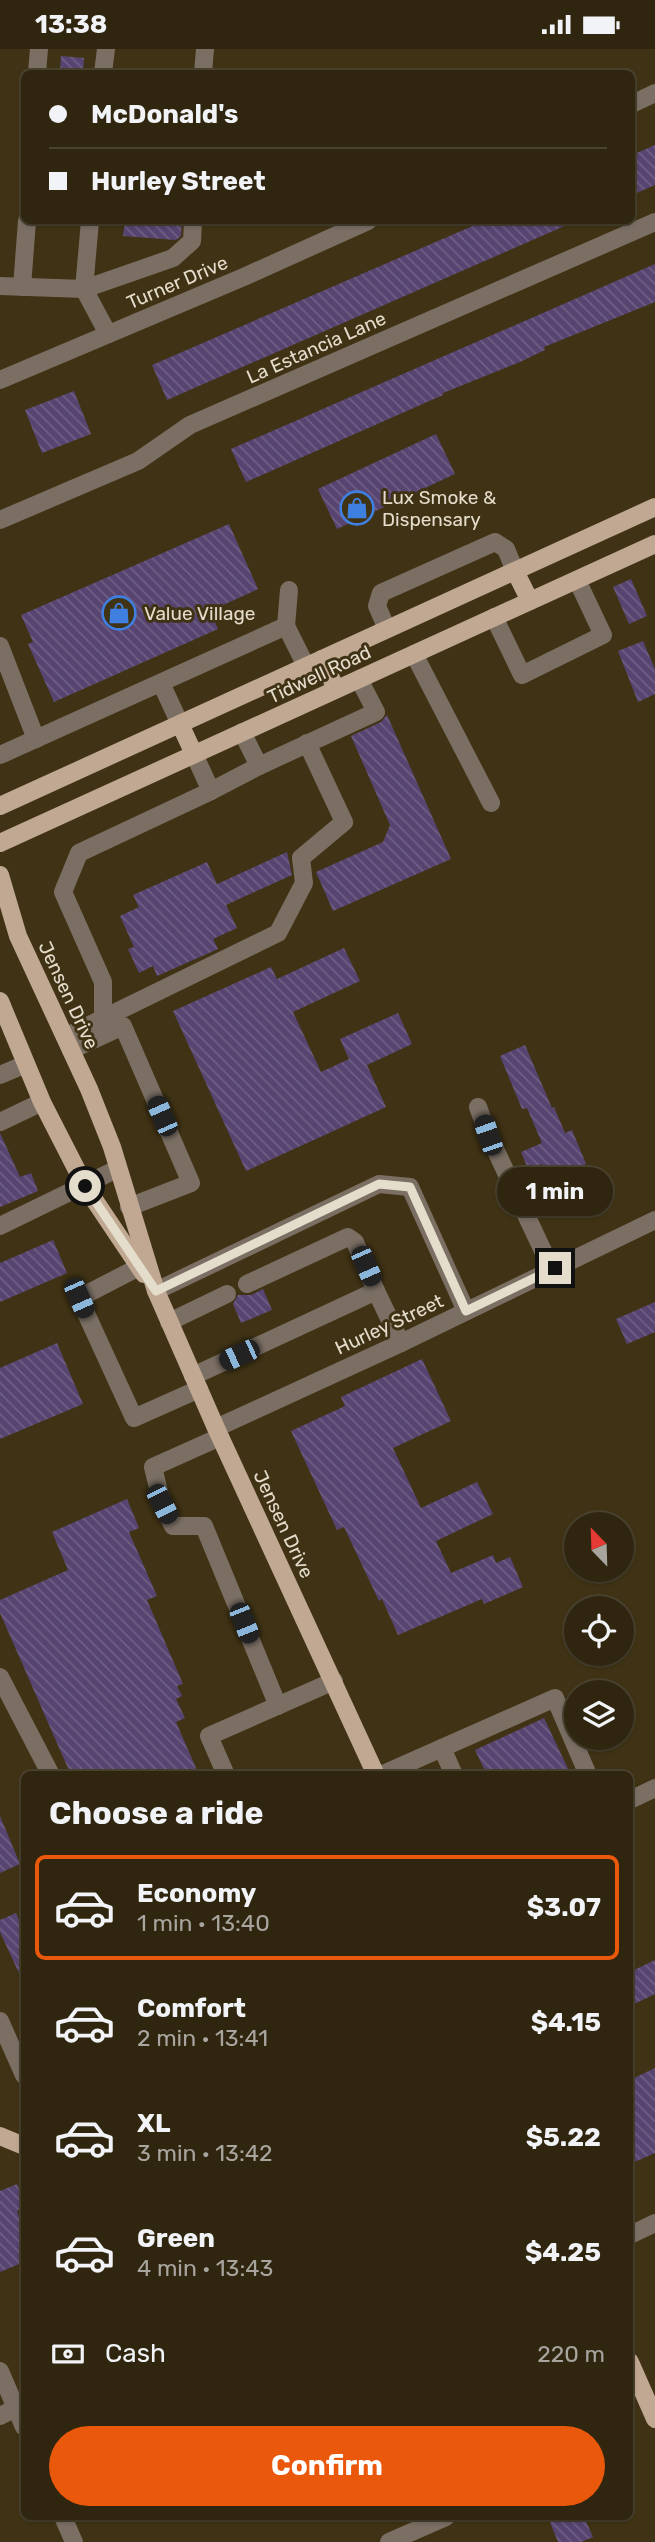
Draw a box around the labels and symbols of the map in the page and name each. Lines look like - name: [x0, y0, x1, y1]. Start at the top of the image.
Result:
- street label: Turner Drive: [123, 251, 231, 314]
- street label: La Estancia Lane: [243, 306, 389, 388]
- place label: Lux Smoke & Dispensary: [382, 486, 496, 531]
- shop icon: Lux Smoke & Dispensary: [338, 489, 376, 527]
- shop icon: Value Village: [100, 594, 138, 632]
- place label: Value Village: [144, 602, 255, 625]
- street label: Tidwell Road: [264, 640, 375, 708]
- street label: Jensen Drive: [34, 938, 104, 1053]
- car: [144, 1093, 181, 1139]
- car: [472, 1112, 505, 1158]
- callout: 1 min: [497, 1167, 613, 1215]
- route start: [69, 1170, 101, 1202]
- car: [348, 1243, 385, 1289]
- route end: [539, 1252, 571, 1284]
- car: [61, 1275, 98, 1321]
- street label: Hurley Street: [331, 1289, 447, 1360]
- car: [216, 1337, 263, 1373]
- street label: Jensen Drive: [249, 1467, 319, 1582]
- car: [144, 1481, 181, 1527]
- north arrow: [564, 1512, 634, 1582]
- car: [227, 1600, 262, 1646]

